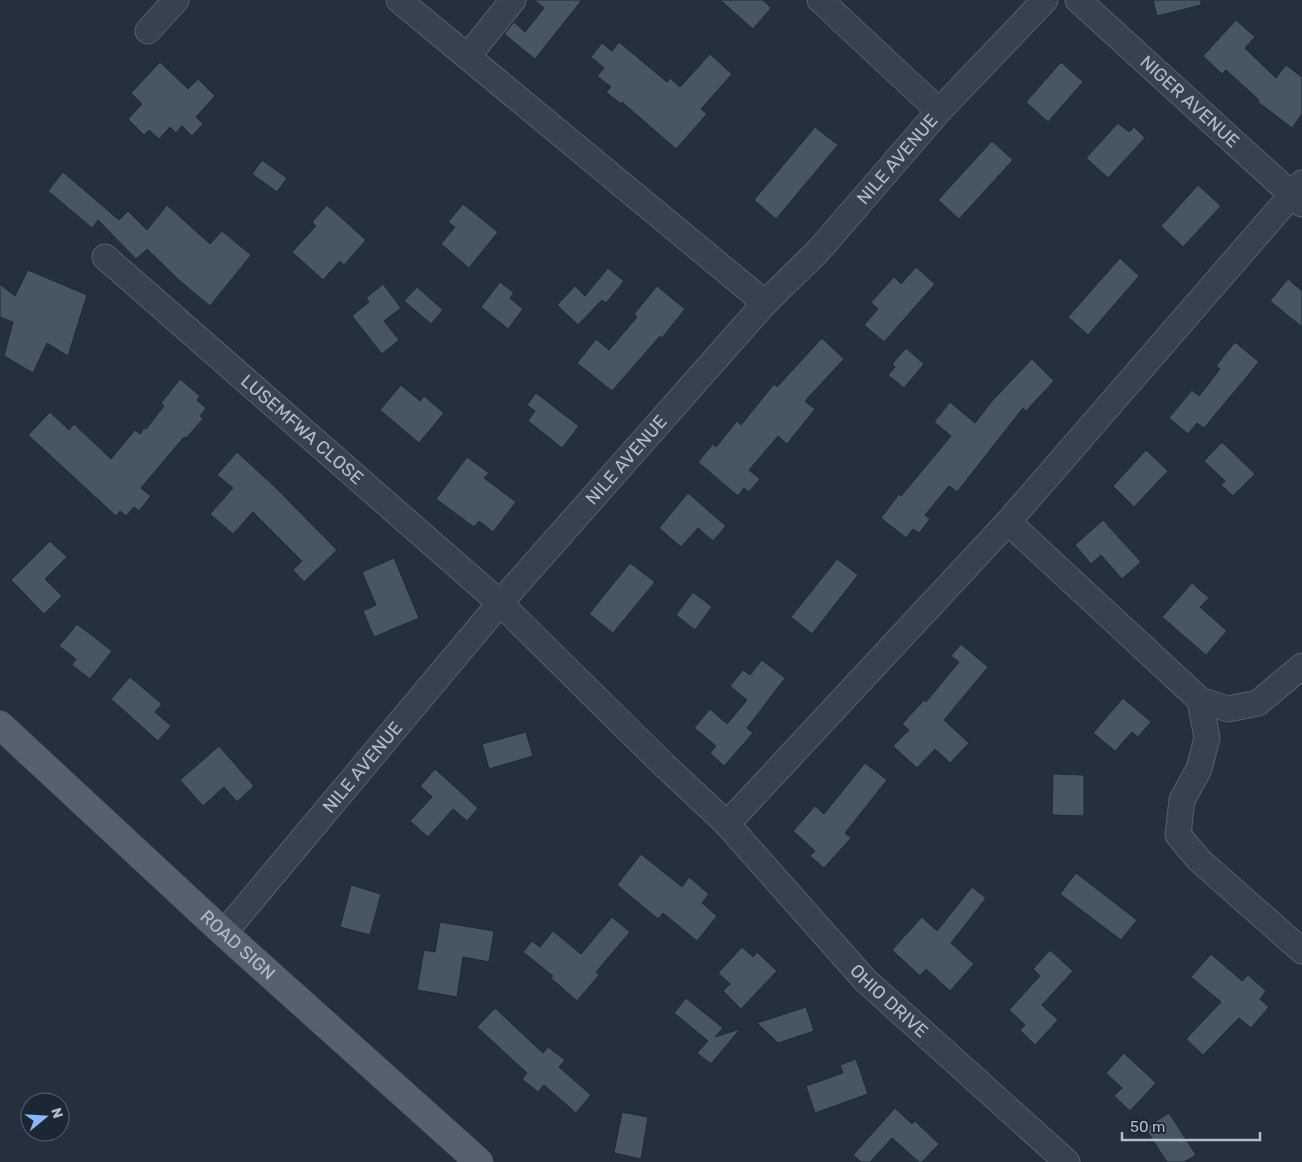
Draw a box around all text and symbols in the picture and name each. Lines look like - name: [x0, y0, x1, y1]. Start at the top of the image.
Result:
- street label: NIGER AVENUE: [1136, 51, 1244, 152]
- street label: NILE AVENUE: [852, 110, 942, 209]
- street label: LUSEMFWA CLOSE: [236, 370, 368, 489]
- street label: NILE AVENUE: [581, 411, 672, 509]
- street label: NILE AVENUE: [318, 717, 407, 817]
- street label: ROAD SIGN: [196, 906, 280, 985]
- street label: OHIO DRIVE: [845, 960, 933, 1042]
- north arrow: [20, 1092, 70, 1142]
- text: N: [47, 1106, 67, 1121]
- scale bar: [1122, 1110, 1260, 1142]
- text: 50 m: [1130, 1118, 1165, 1136]

